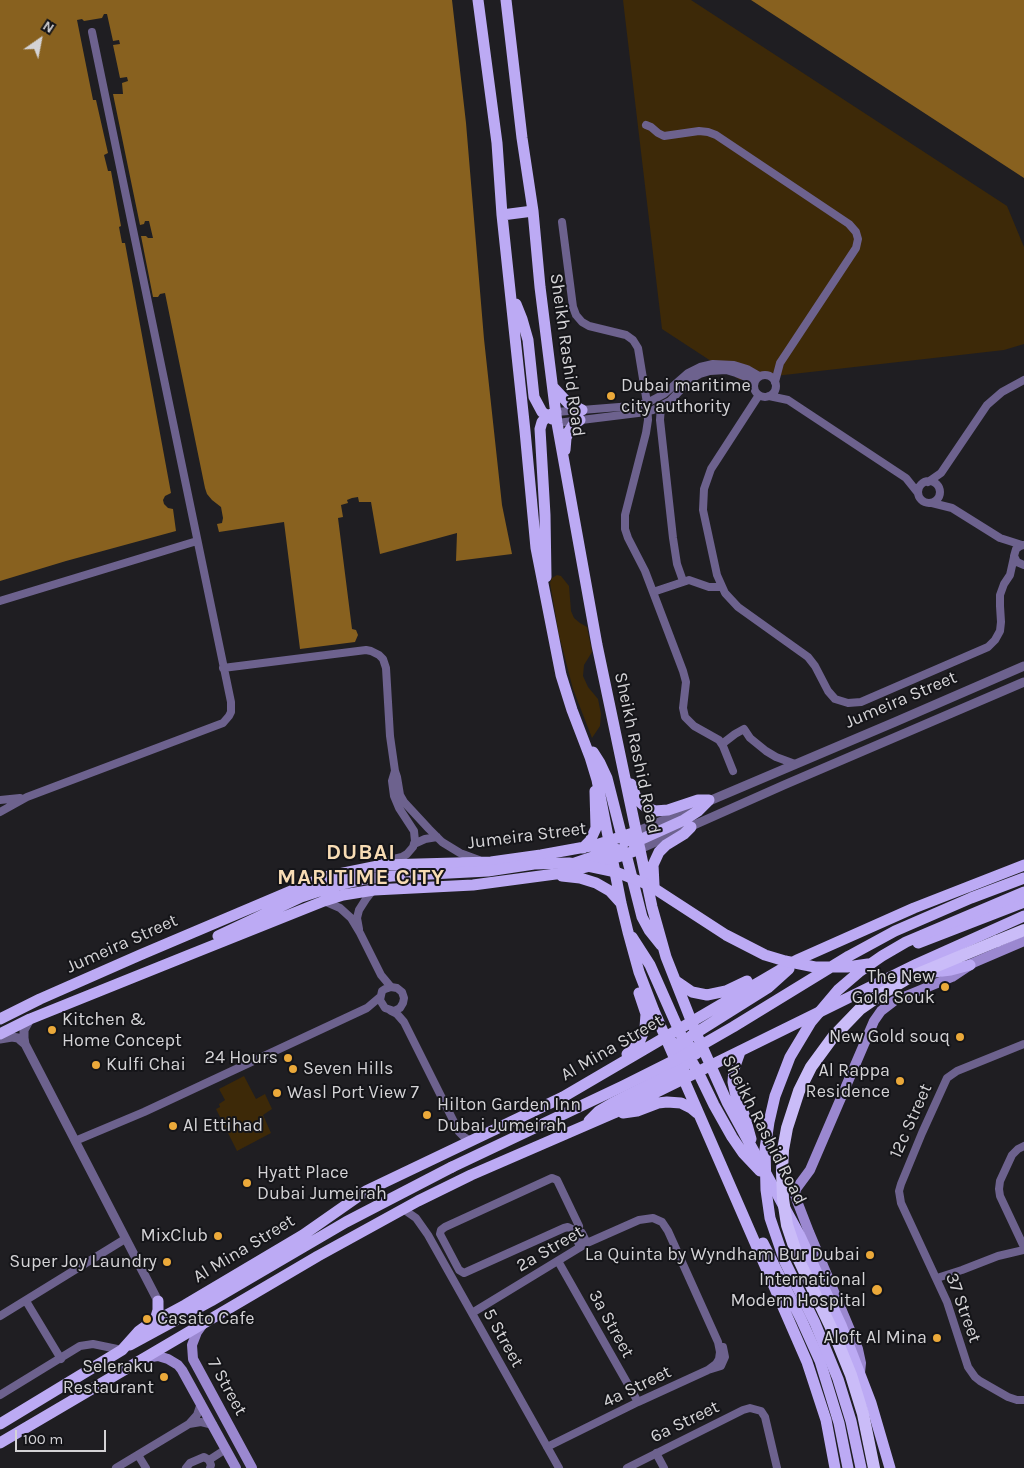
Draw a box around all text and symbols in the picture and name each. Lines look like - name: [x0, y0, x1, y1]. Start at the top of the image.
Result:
- north arrow: [15, 15, 65, 65]
- text: N: [40, 17, 57, 37]
- street label: Sheikh Rashid Road: [545, 272, 589, 438]
- place label: Dubai maritime city authority: [621, 375, 751, 418]
- marker: Dubai maritime city authority: [605, 390, 617, 402]
- street label: Jumeira Street: [842, 667, 960, 733]
- street label: Sheikh Rashid Road: [609, 670, 665, 836]
- street label: Jumeira Street: [466, 818, 588, 854]
- district label: DUBAI MARITIME CITY: [275, 840, 447, 891]
- street label: Jumeira Street: [63, 910, 181, 978]
- place label: The New Gold Souk: [852, 966, 935, 1009]
- marker: The New Gold Souk: [939, 981, 951, 993]
- place label: Kitchen & Home Concept: [62, 1009, 182, 1052]
- street label: Al Mina Street: [557, 1010, 667, 1086]
- marker: Kitchen & Home Concept: [46, 1024, 58, 1036]
- place label: New Gold souq: [829, 1026, 950, 1048]
- marker: New Gold souq: [954, 1031, 966, 1043]
- place label: 24 Hours: [205, 1047, 278, 1069]
- marker: 24 Hours: [282, 1052, 294, 1064]
- street label: Sheikh Rashid Road: [717, 1052, 811, 1208]
- place label: Kulfi Chai: [106, 1054, 186, 1076]
- place label: Seven Hills: [303, 1058, 393, 1080]
- marker: Kulfi Chai: [90, 1059, 102, 1071]
- place label: Al Rappa Residence: [806, 1060, 890, 1102]
- marker: Seven Hills: [287, 1063, 299, 1075]
- marker: Al Rappa Residence: [894, 1075, 906, 1087]
- street label: 12c Street: [885, 1080, 937, 1162]
- place label: Wasl Port View 7: [287, 1082, 419, 1104]
- marker: Wasl Port View 7: [271, 1087, 283, 1099]
- place label: Hilton Garden Inn Dubai Jumeirah: [437, 1094, 581, 1136]
- marker: Hilton Garden Inn Dubai Jumeirah: [421, 1109, 433, 1121]
- place label: Al Ettihad: [183, 1115, 263, 1137]
- marker: Al Ettihad: [167, 1120, 179, 1132]
- place label: Hyatt Place Dubai Jumeirah: [257, 1162, 387, 1204]
- marker: Hyatt Place Dubai Jumeirah: [241, 1177, 253, 1189]
- street label: Al Mina Street: [189, 1210, 299, 1288]
- street label: 2a Street: [513, 1221, 587, 1277]
- place label: MixClub: [141, 1225, 208, 1247]
- marker: MixClub: [212, 1230, 224, 1242]
- place label: La Quinta by Wyndham Bur Dubai: [585, 1244, 860, 1266]
- marker: La Quinta by Wyndham Bur Dubai: [864, 1249, 876, 1261]
- place label: Super Joy Laundry: [9, 1251, 157, 1273]
- marker: Super Joy Laundry: [161, 1256, 173, 1268]
- place label: International Modern Hospital: [730, 1269, 866, 1312]
- street label: 37 Street: [940, 1270, 986, 1346]
- marker: International Modern Hospital: [870, 1283, 884, 1297]
- street label: 3a Street: [584, 1286, 638, 1362]
- street label: 5 Street: [478, 1305, 528, 1371]
- place label: Casato Cafe: [157, 1308, 255, 1330]
- marker: Casato Cafe: [141, 1313, 153, 1325]
- place label: Aloft Al Mina: [824, 1327, 927, 1349]
- marker: Aloft Al Mina: [931, 1332, 943, 1344]
- street label: 7 Street: [202, 1355, 252, 1419]
- place label: Seleraku Restaurant: [63, 1356, 154, 1398]
- street label: 4a Street: [599, 1361, 675, 1413]
- marker: Seleraku Restaurant: [158, 1371, 170, 1383]
- street label: 6a Street: [647, 1396, 723, 1448]
- scale bar: [18, 1420, 109, 1452]
- text: 100 m: [23, 1430, 63, 1448]

